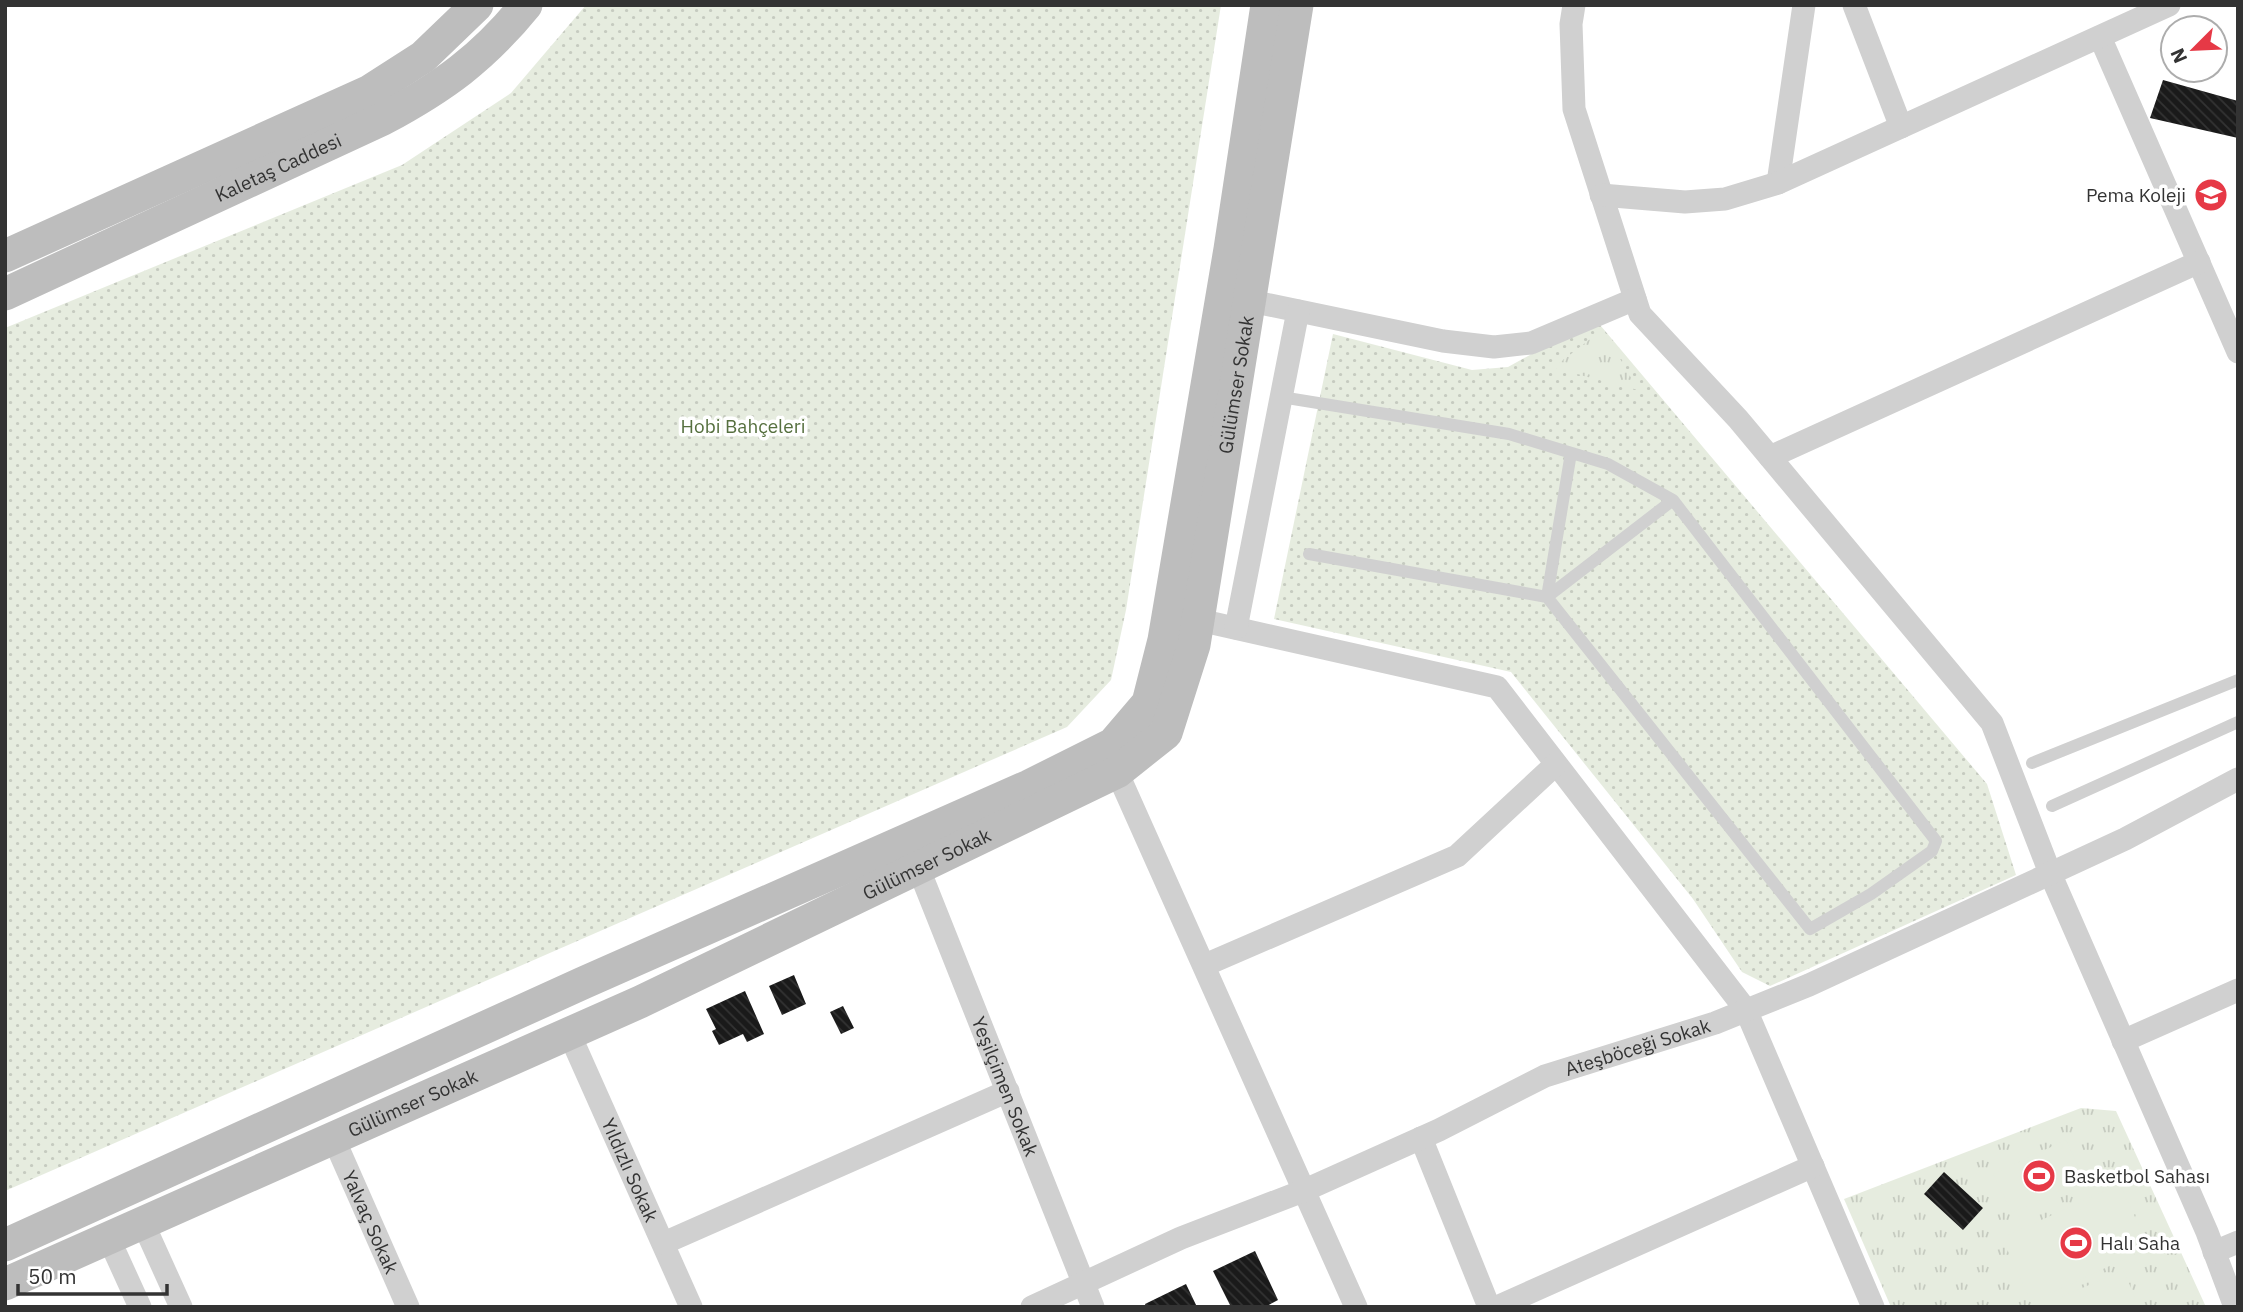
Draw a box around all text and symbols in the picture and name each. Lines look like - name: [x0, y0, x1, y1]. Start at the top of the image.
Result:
- north arrow: [2159, 14, 2229, 84]
- text: N: [2165, 45, 2192, 67]
- street label: Kaletaş Caddesi: [211, 128, 345, 207]
- school or university icon: Pema Koleji: [2192, 176, 2230, 214]
- place label: Pema Koleji: [2086, 183, 2186, 207]
- street label: Gülümser Sokak: [1213, 314, 1259, 455]
- park label: Hobi Bahçeleri: [681, 414, 805, 438]
- street label: Gülümser Sokak: [859, 823, 995, 905]
- street label: Yeşilçimen Sokak: [967, 1013, 1044, 1160]
- street label: Ateşböceği Sokak: [1562, 1013, 1713, 1081]
- street label: Gülümser Sokak: [344, 1064, 481, 1142]
- street label: Yıldızlı Sokak: [596, 1114, 664, 1226]
- sports icon: Basketbol Sahası: [2020, 1157, 2058, 1195]
- place label: Basketbol Sahası: [2064, 1164, 2210, 1188]
- street label: Yalvaç Sokak: [337, 1167, 404, 1278]
- sports icon: Halı Saha: [2057, 1224, 2095, 1262]
- place label: Halı Saha: [2100, 1231, 2180, 1255]
- scale bar: [18, 1252, 166, 1296]
- text: 50 m: [28, 1262, 77, 1290]

